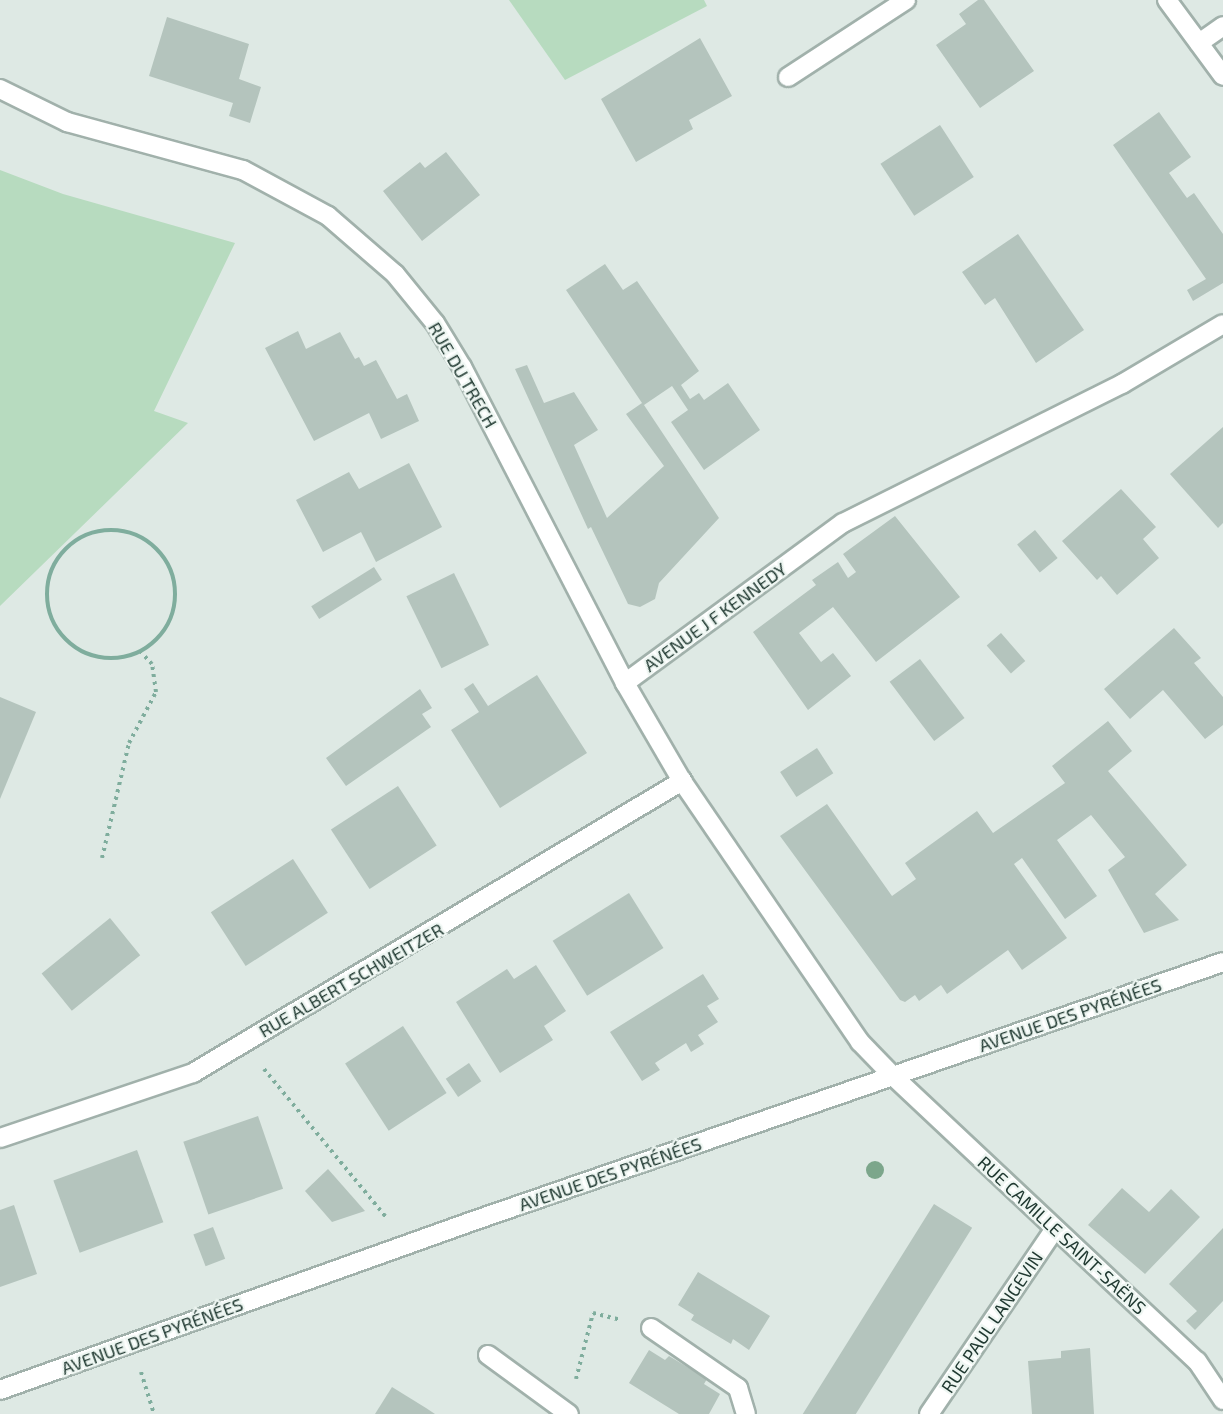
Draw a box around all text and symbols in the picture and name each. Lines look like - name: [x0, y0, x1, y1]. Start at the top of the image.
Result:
- street label: RUE DU TRECH: [424, 318, 502, 432]
- street label: AVENUE J F KENNEDY: [639, 558, 791, 676]
- street label: RUE ALBERT SCHWEITZER: [255, 918, 447, 1042]
- street label: AVENUE DES PYRÉNÉES: [976, 974, 1164, 1056]
- street label: AVENUE DES PYRÉNÉES: [516, 1133, 704, 1215]
- street label: RUE CAMILLE SAINT-SAËNS: [973, 1151, 1151, 1319]
- street label: RUE PAUL LANGEVIN: [937, 1247, 1047, 1397]
- street label: AVENUE DES PYRÉNÉES: [58, 1293, 246, 1379]

